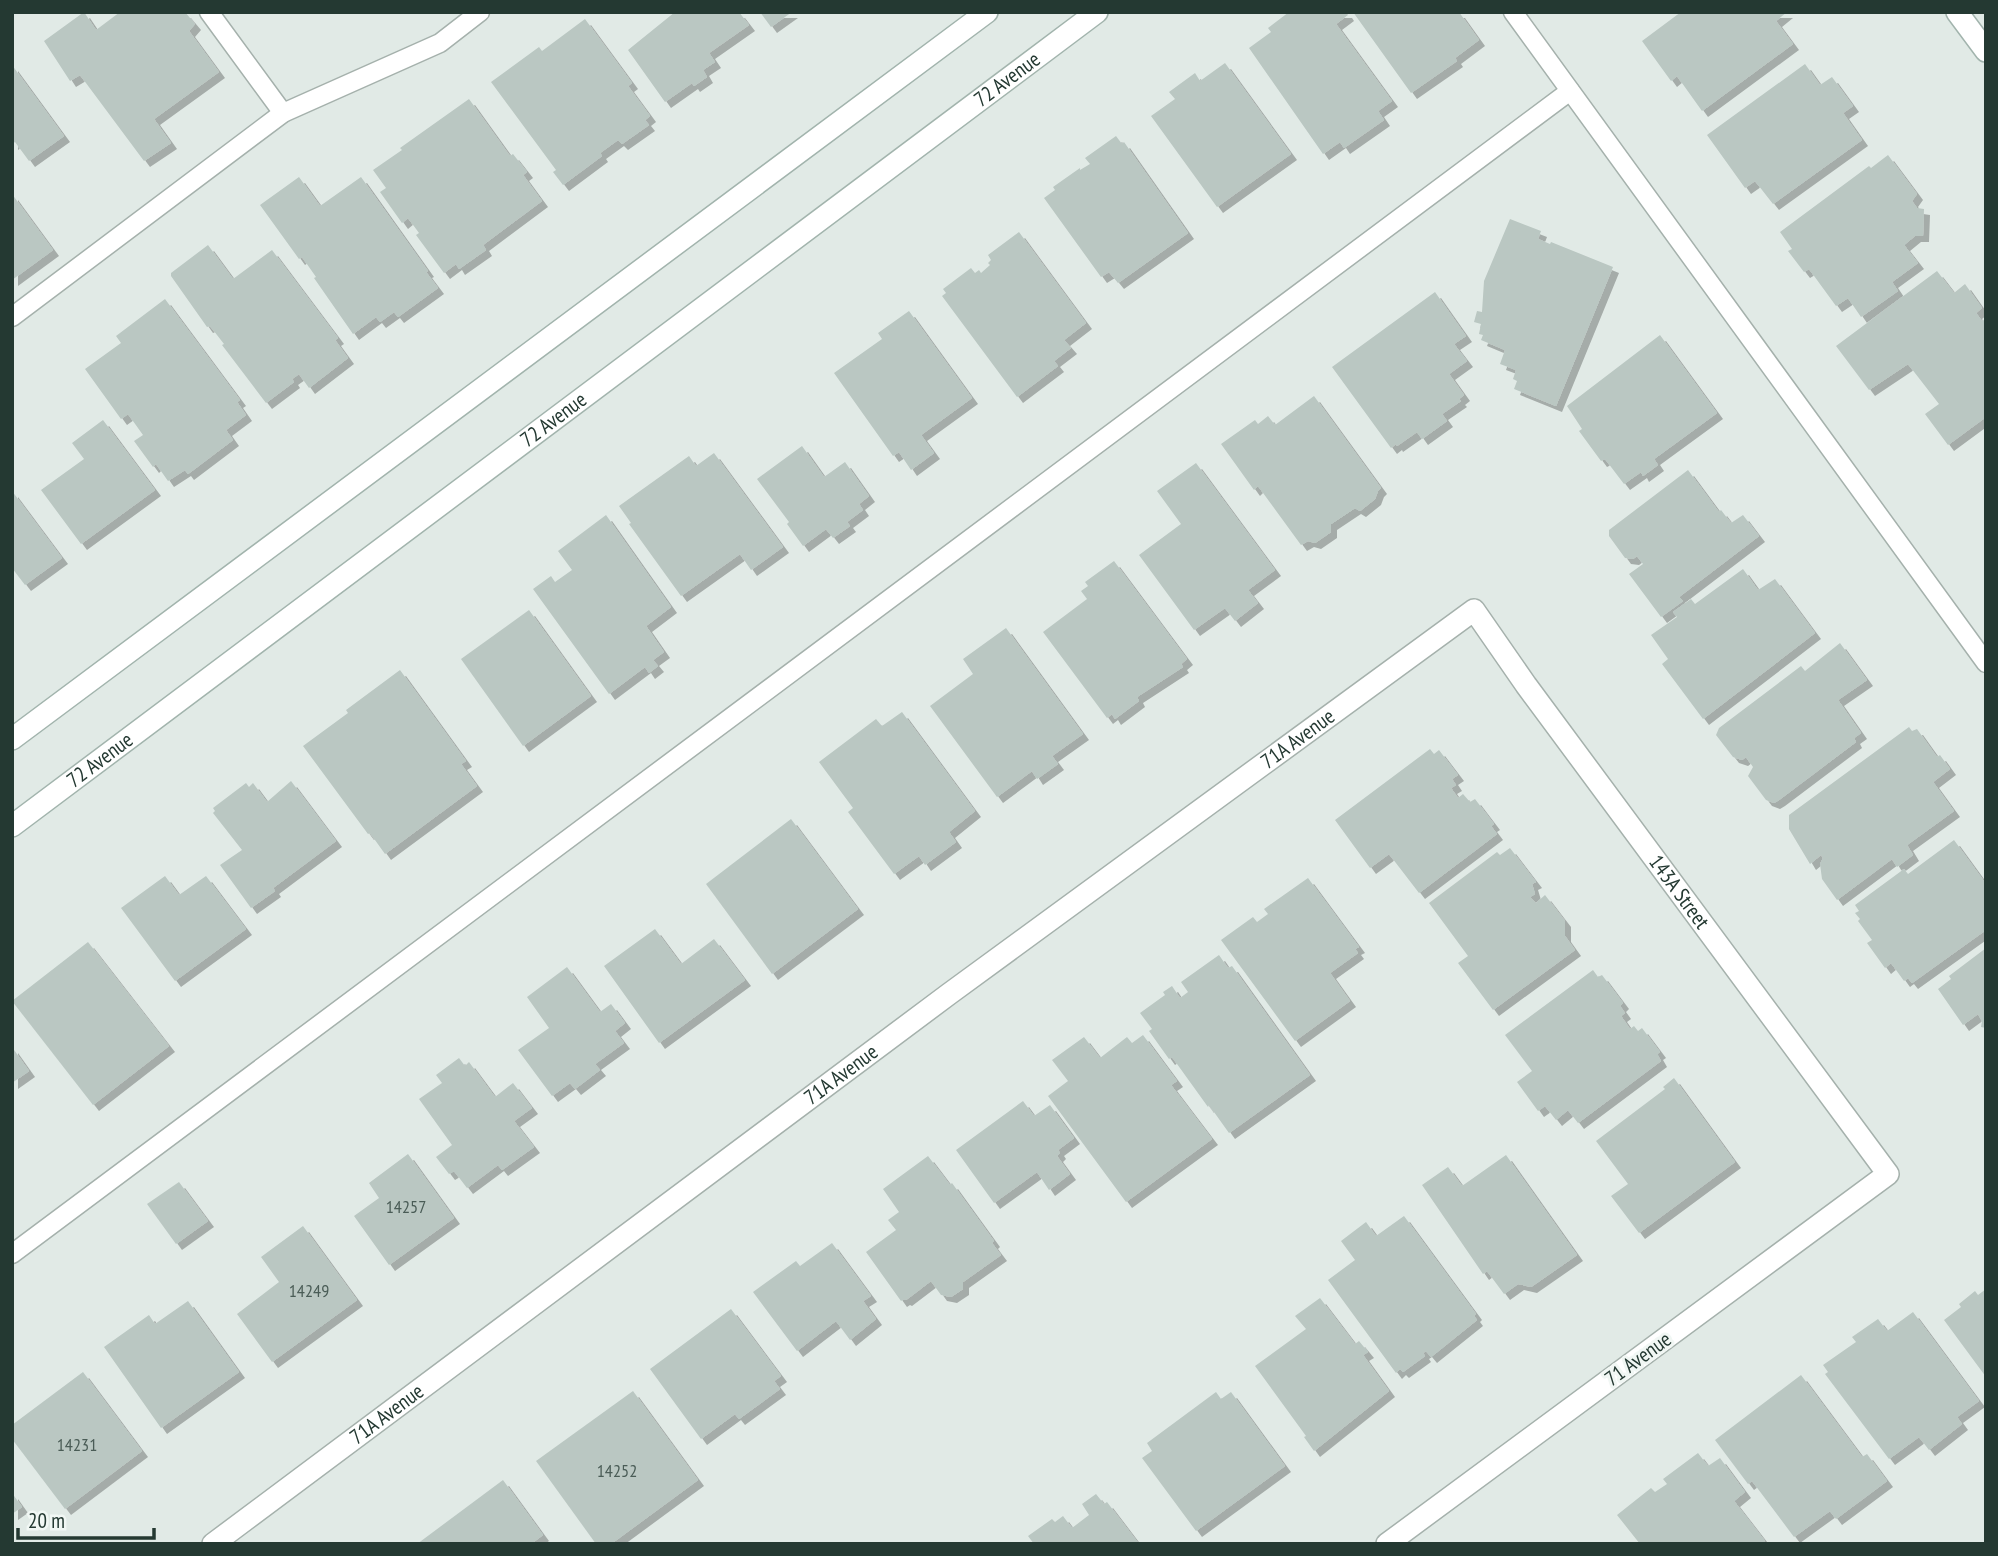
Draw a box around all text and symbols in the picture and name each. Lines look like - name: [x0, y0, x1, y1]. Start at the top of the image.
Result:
- street label: 72 Avenue: [968, 45, 1045, 113]
- street label: 72 Avenue: [515, 386, 592, 453]
- street label: 71A Avenue: [1255, 702, 1340, 774]
- street label: 72 Avenue: [61, 726, 138, 793]
- street label: 143A Street: [1643, 849, 1716, 934]
- street label: 71A Avenue: [798, 1038, 883, 1111]
- house number: 14257: [386, 1195, 426, 1218]
- house number: 14249: [289, 1279, 329, 1302]
- street label: 71 Avenue: [1599, 1325, 1676, 1392]
- street label: 71A Avenue: [344, 1377, 429, 1450]
- house number: 14231: [57, 1433, 97, 1456]
- house number: 14252: [597, 1459, 637, 1482]
- scale bar: [18, 1496, 154, 1540]
- text: 20 m: [28, 1507, 65, 1534]

